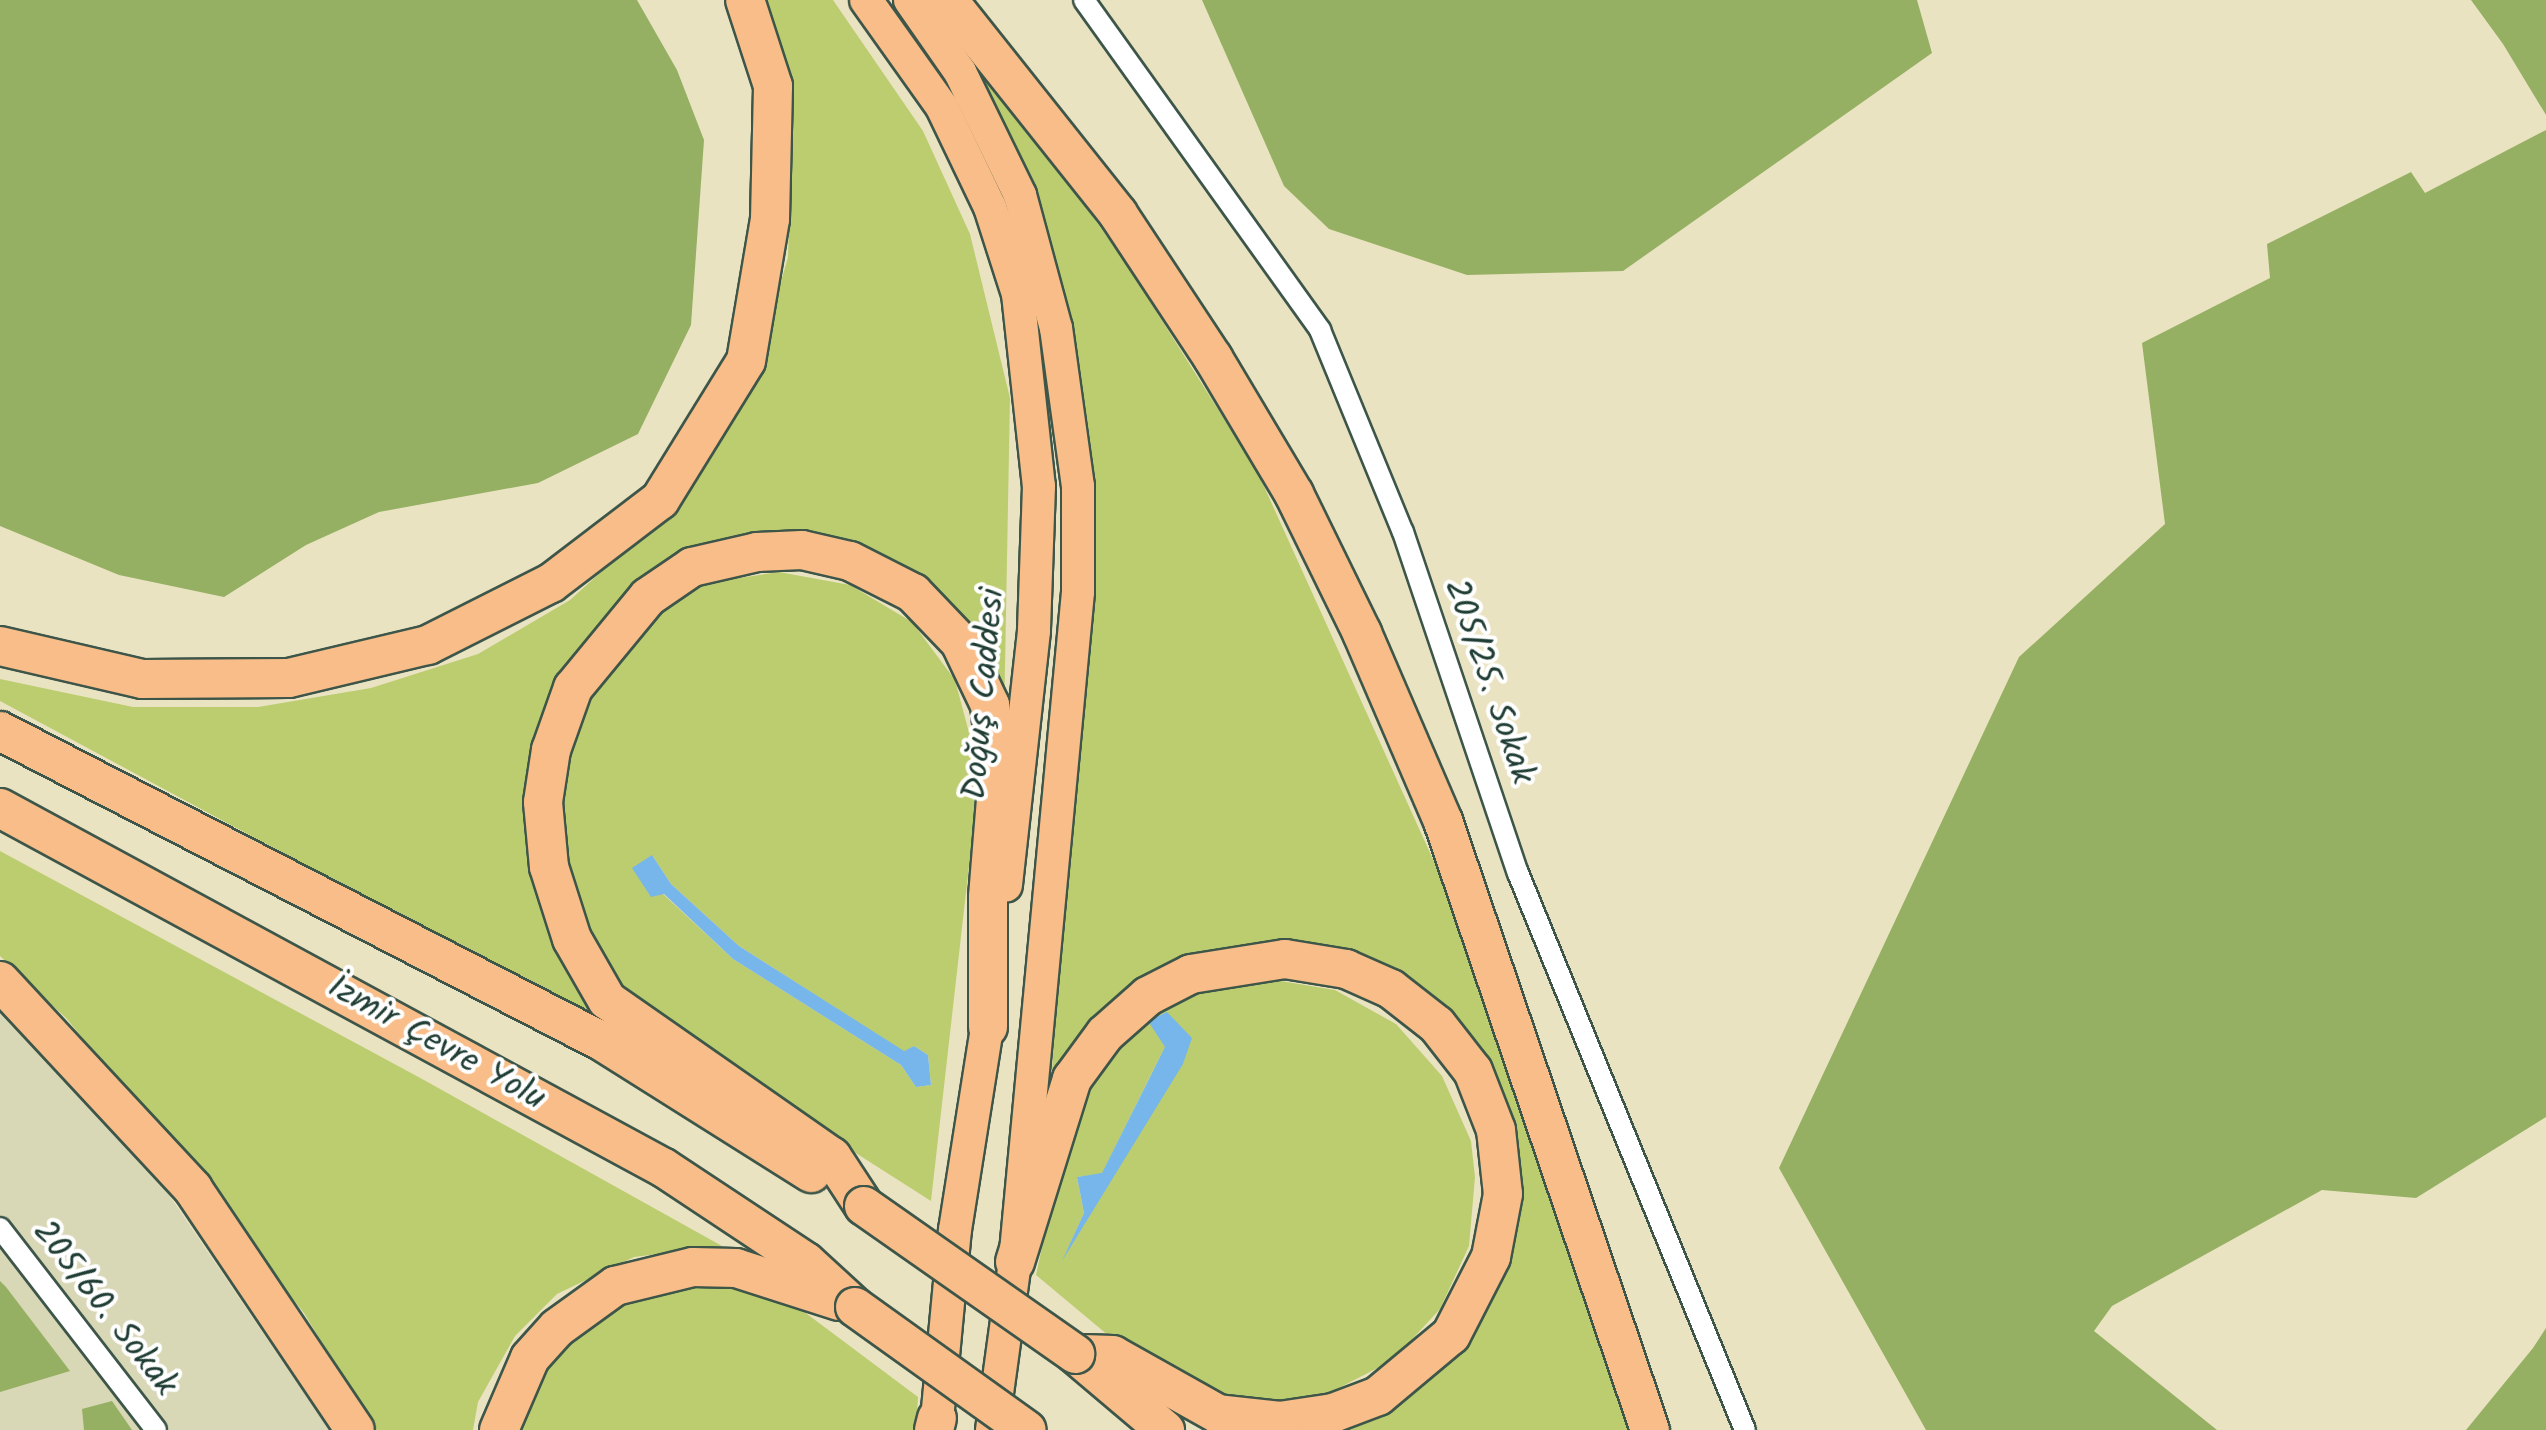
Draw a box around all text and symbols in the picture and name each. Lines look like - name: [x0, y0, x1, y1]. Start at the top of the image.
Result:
- street label: 205/25. Sokak: [1433, 574, 1543, 790]
- street label: Doğuş Caddesi: [955, 587, 1015, 801]
- street label: İzmir Çevre Yolu: [320, 967, 552, 1121]
- street label: 205/60. Sokak: [22, 1213, 186, 1405]

